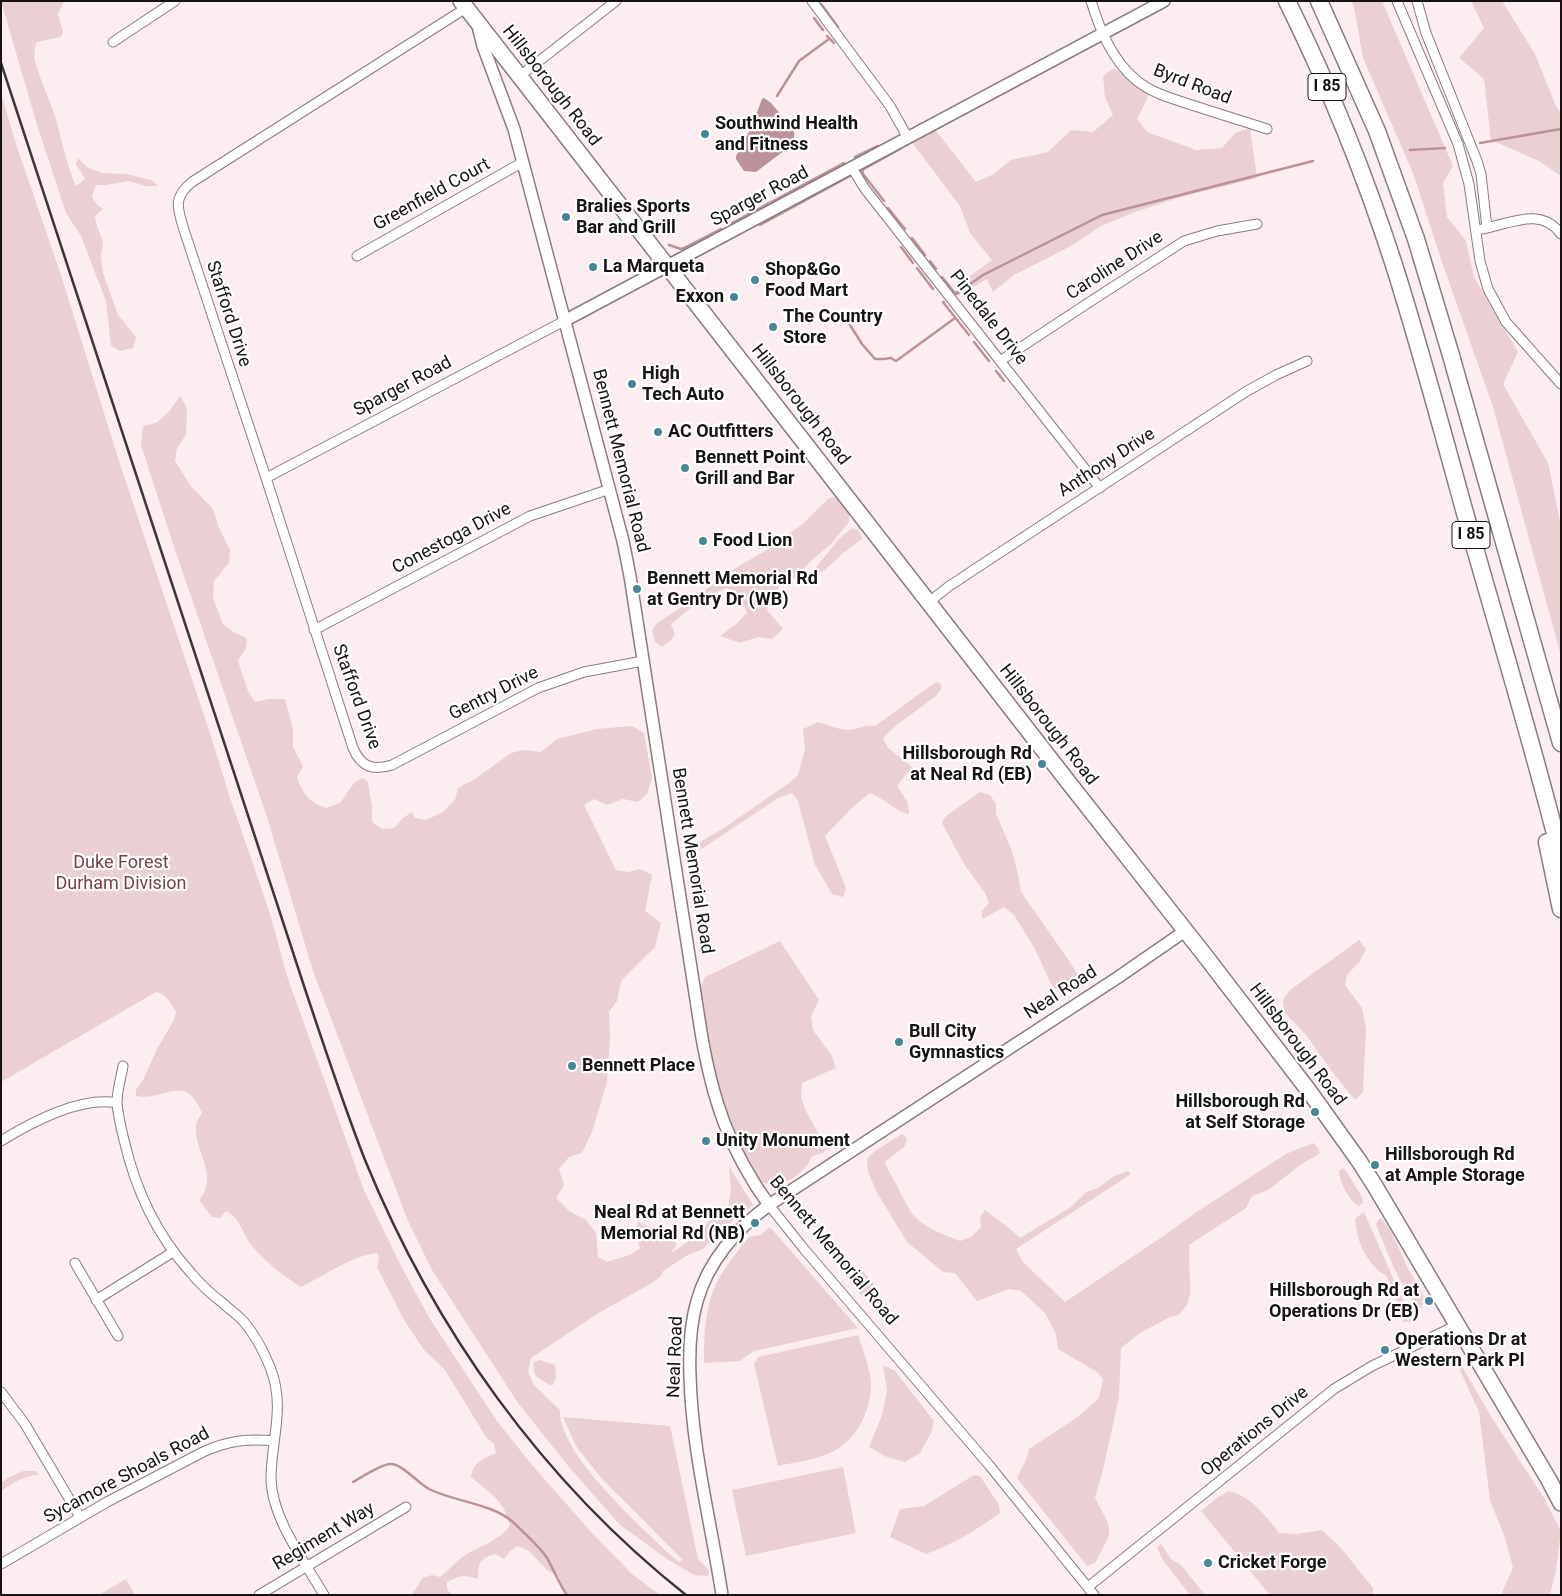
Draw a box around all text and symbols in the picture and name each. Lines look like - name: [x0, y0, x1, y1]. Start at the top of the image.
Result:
- street label: Hillsborough Road: [497, 21, 605, 151]
- street label: Byrd Road: [1150, 60, 1234, 110]
- road number: I 85: [1308, 74, 1346, 100]
- place label: Southwind Health and Fitness: [715, 113, 858, 156]
- marker: Southwind Health and Fitness: [699, 128, 711, 140]
- street label: Greenfield Court: [370, 154, 494, 236]
- street label: Sparger Road: [707, 162, 813, 232]
- place label: Bralies Sports Bar and Grill: [576, 196, 690, 238]
- marker: Bralies Sports Bar and Grill: [560, 211, 572, 223]
- street label: Caroline Drive: [1063, 227, 1167, 305]
- place label: La Marqueta: [603, 256, 704, 278]
- street label: Stafford Drive: [201, 258, 255, 370]
- place label: Shop&Go Food Mart: [765, 259, 848, 302]
- marker: La Marqueta: [587, 261, 599, 273]
- street label: Pinedale Drive: [944, 266, 1032, 370]
- marker: Shop&Go Food Mart: [749, 274, 761, 286]
- place label: Exxon: [676, 286, 724, 308]
- marker: Exxon: [728, 291, 740, 303]
- place label: The Country Store: [783, 306, 882, 348]
- marker: The Country Store: [767, 321, 779, 333]
- street label: Hillsborough Road: [746, 340, 854, 470]
- street label: Sparger Road: [350, 352, 456, 422]
- place label: High Tech Auto: [642, 363, 724, 406]
- street label: Bennett Memorial Road: [587, 367, 653, 555]
- marker: High Tech Auto: [626, 378, 638, 390]
- place label: AC Outfitters: [668, 421, 773, 443]
- street label: Anthony Drive: [1055, 424, 1159, 502]
- marker: AC Outfitters: [652, 426, 664, 438]
- place label: Bennett Point Grill and Bar: [695, 447, 805, 489]
- marker: Bennett Point Grill and Bar: [679, 462, 691, 474]
- street label: Conestoga Drive: [389, 499, 515, 579]
- road number: I 85: [1452, 522, 1490, 548]
- place label: Food Lion: [713, 530, 792, 552]
- marker: Food Lion: [697, 535, 709, 547]
- place label: Bennett Memorial Rd at Gentry Dr (WB): [647, 568, 818, 610]
- marker: Bennett Memorial Rd at Gentry Dr (WB): [631, 583, 643, 595]
- street label: Stafford Drive: [327, 642, 385, 752]
- street label: Hillsborough Road: [994, 660, 1102, 790]
- street label: Gentry Drive: [446, 662, 542, 726]
- place label: Hillsborough Rd at Neal Rd (EB): [902, 743, 1032, 786]
- marker: Hillsborough Rd at Neal Rd (EB): [1036, 758, 1048, 770]
- street label: Bennett Memorial Road: [667, 766, 717, 956]
- park label: Duke Forest Durham Division: [56, 852, 186, 894]
- street label: Neal Road: [1021, 962, 1101, 1024]
- street label: Hillsborough Road: [1244, 980, 1350, 1110]
- place label: Bull City Gymnastics: [909, 1021, 1004, 1064]
- marker: Bull City Gymnastics: [893, 1036, 905, 1048]
- place label: Bennett Place: [582, 1055, 695, 1077]
- marker: Bennett Place: [566, 1060, 578, 1072]
- place label: Hillsborough Rd at Self Storage: [1175, 1091, 1305, 1134]
- marker: Hillsborough Rd at Self Storage: [1309, 1106, 1321, 1118]
- place label: Unity Monument: [716, 1130, 850, 1152]
- marker: Unity Monument: [700, 1135, 712, 1147]
- place label: Hillsborough Rd at Ample Storage: [1385, 1144, 1525, 1186]
- marker: Hillsborough Rd at Ample Storage: [1369, 1159, 1381, 1171]
- street label: Bennett Memorial Road: [764, 1172, 902, 1330]
- place label: Neal Rd at Bennett Memorial Rd (NB): [594, 1202, 745, 1244]
- marker: Neal Rd at Bennett Memorial Rd (NB): [749, 1217, 761, 1229]
- place label: Hillsborough Rd at Operations Dr (EB): [1269, 1280, 1419, 1322]
- marker: Hillsborough Rd at Operations Dr (EB): [1423, 1295, 1435, 1307]
- street label: Neal Road: [664, 1315, 688, 1399]
- place label: Operations Dr at Western Park Pl: [1395, 1329, 1526, 1372]
- marker: Operations Dr at Western Park Pl: [1379, 1344, 1391, 1356]
- street label: Operations Drive: [1197, 1382, 1313, 1482]
- street label: Sycamore Shoals Road: [41, 1423, 213, 1529]
- street label: Regiment Way: [269, 1498, 379, 1576]
- place label: Cricket Forge: [1218, 1552, 1327, 1574]
- marker: Cricket Forge: [1202, 1557, 1214, 1569]

